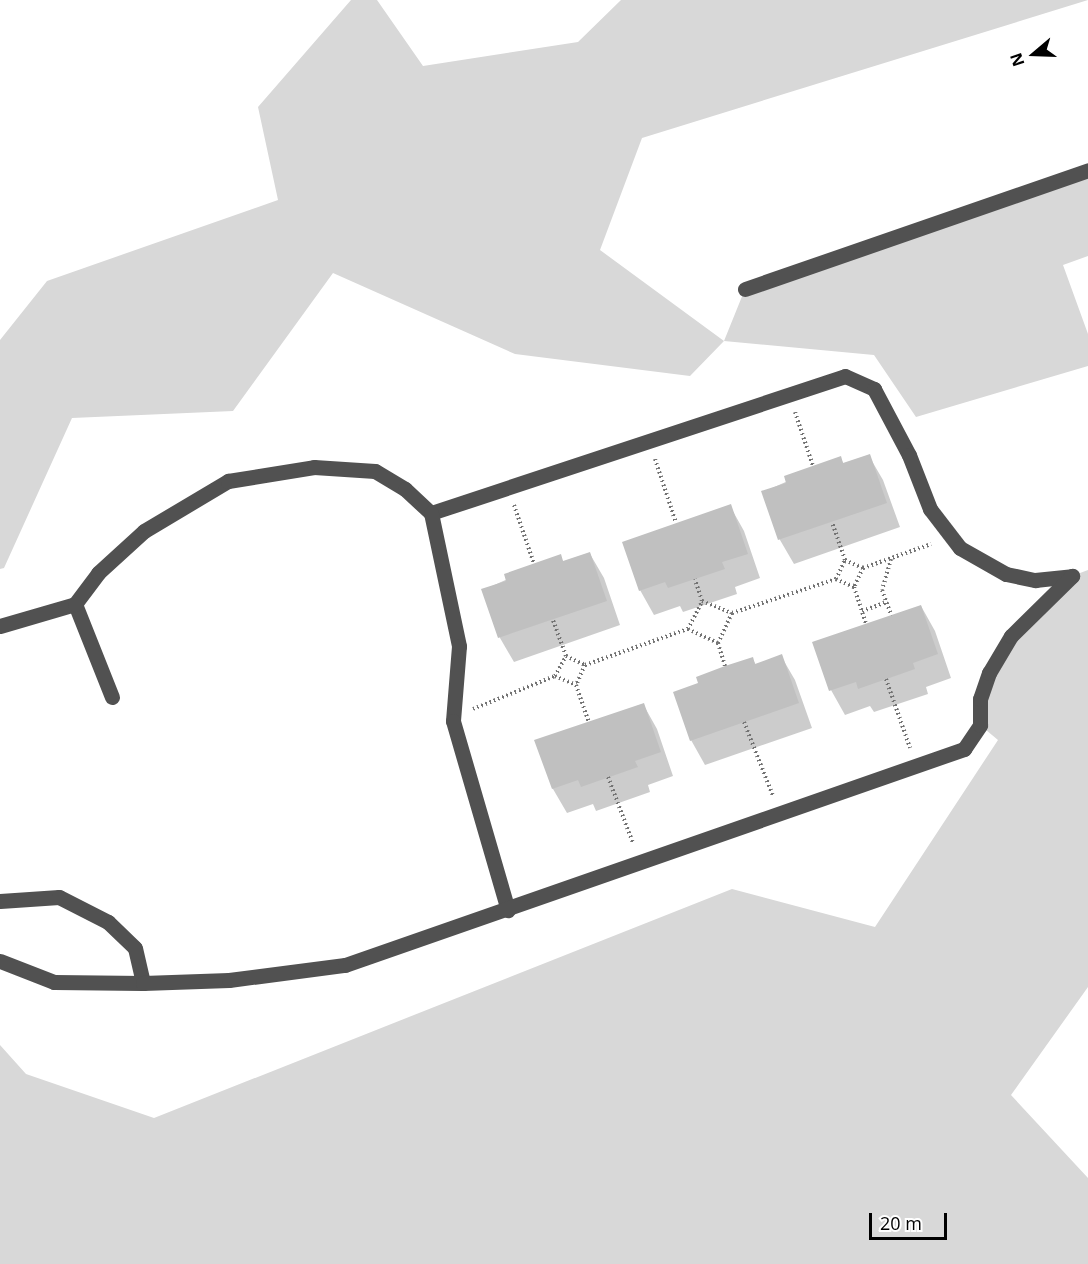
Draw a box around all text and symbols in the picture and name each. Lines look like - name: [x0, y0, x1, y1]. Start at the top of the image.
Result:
- north arrow: [1004, 24, 1064, 84]
- text: N: [1004, 50, 1030, 70]
- scale bar: [872, 1201, 950, 1239]
- text: 20 m: [880, 1211, 922, 1235]

